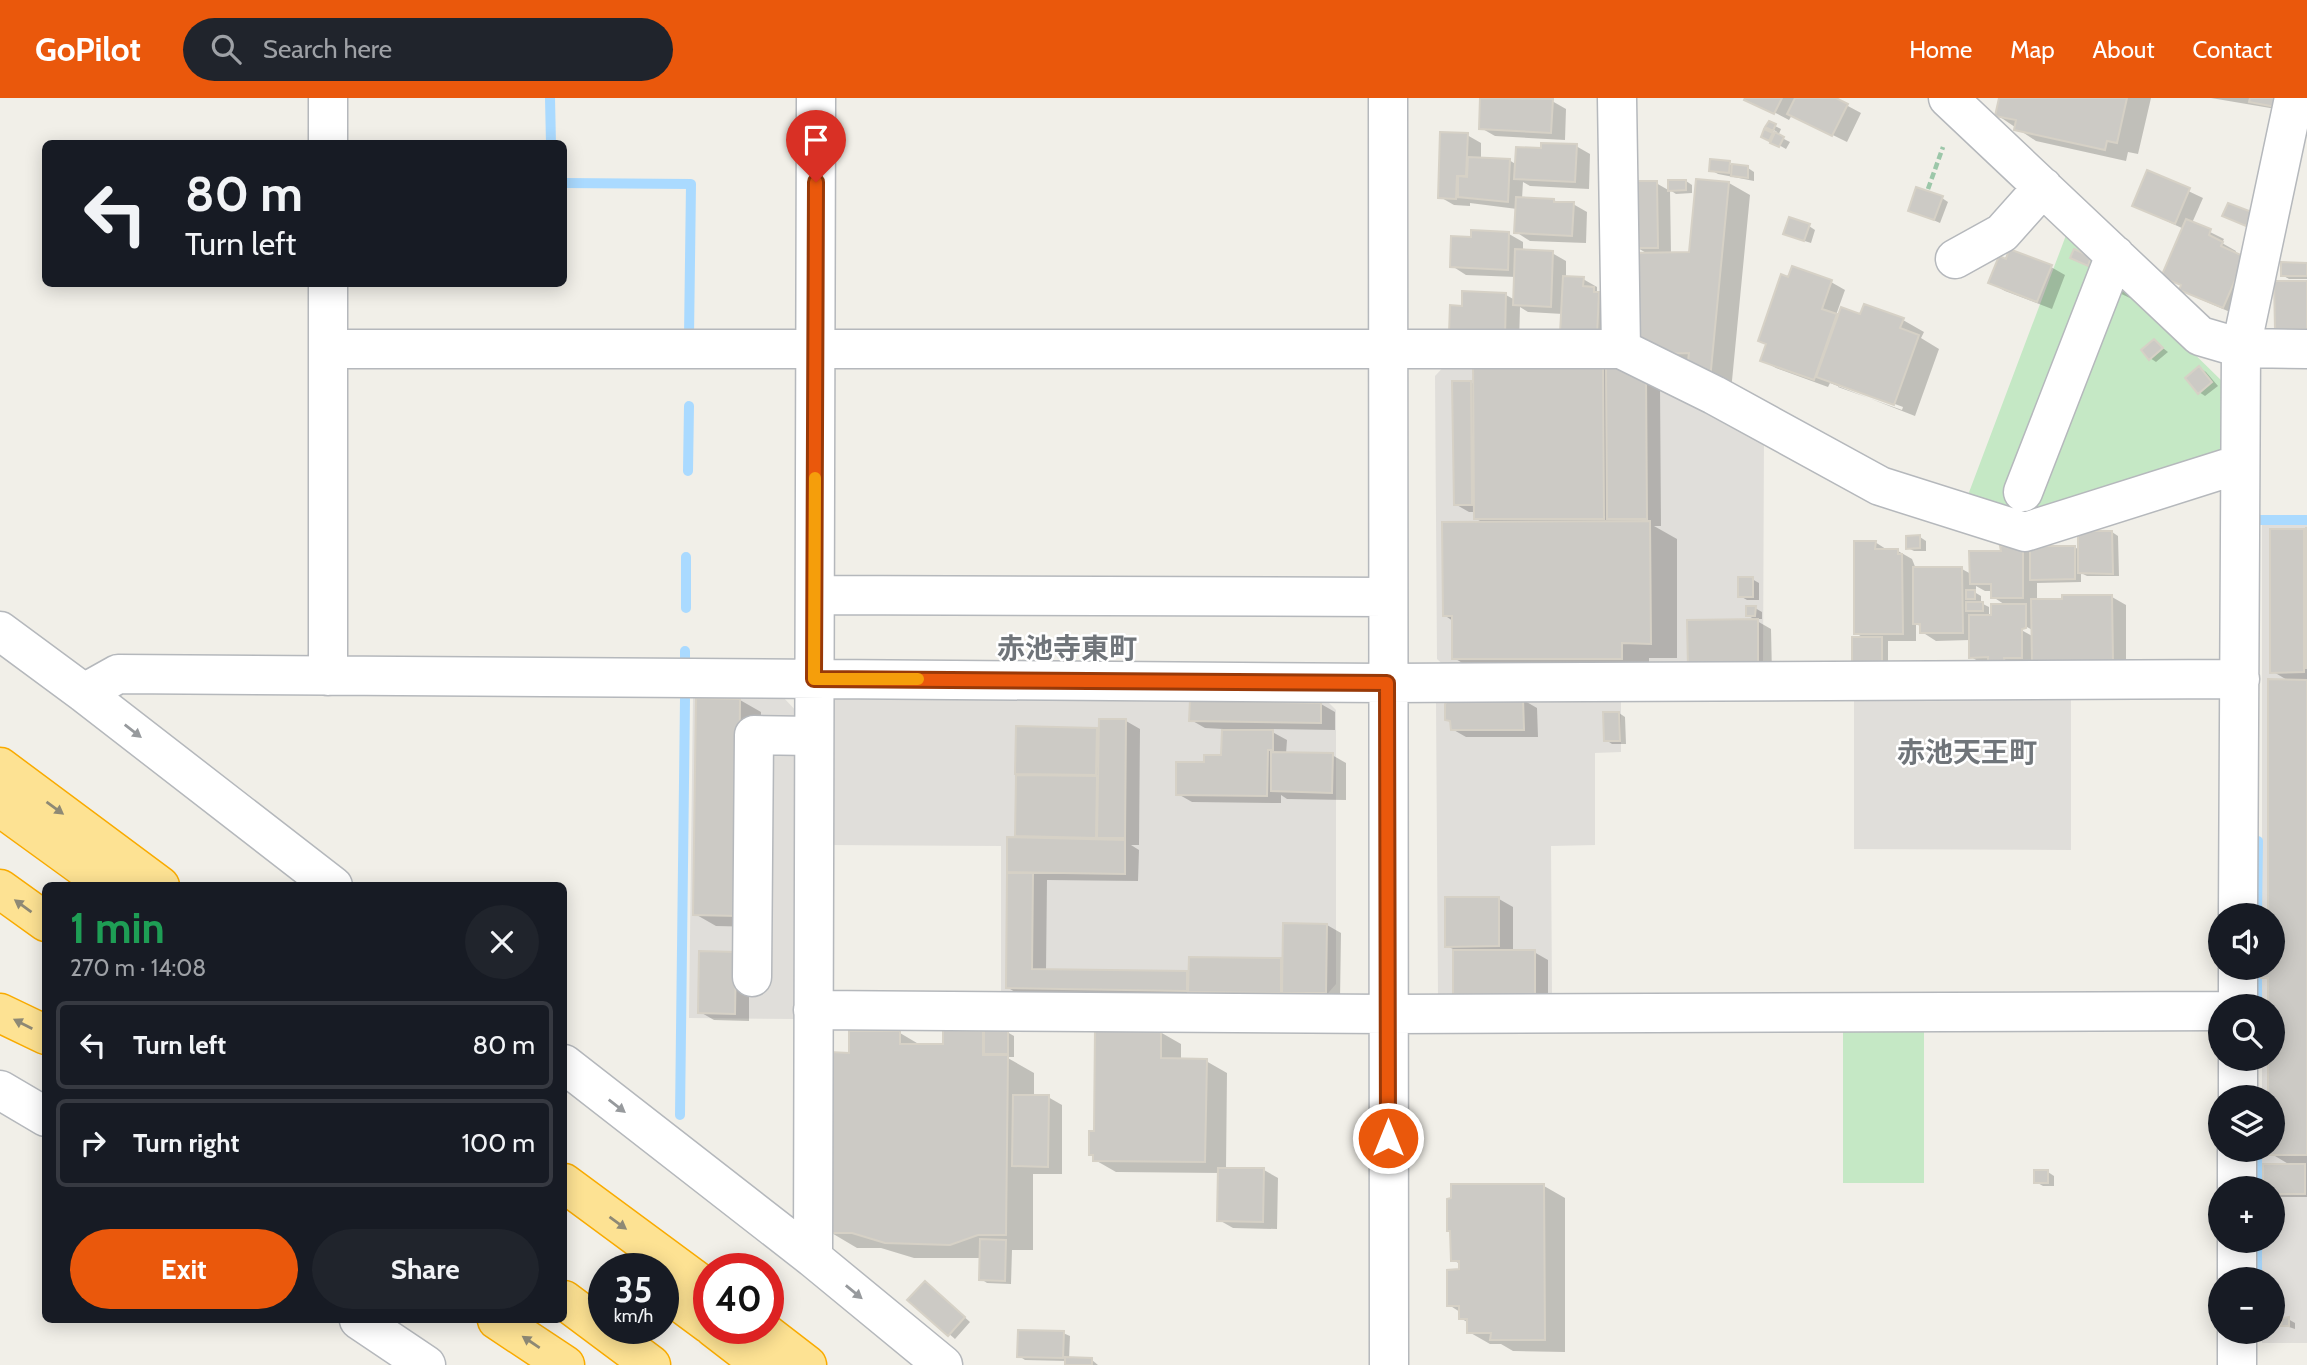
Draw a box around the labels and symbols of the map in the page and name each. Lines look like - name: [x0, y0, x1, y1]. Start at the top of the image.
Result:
- pin: [786, 110, 846, 182]
- district label: 赤池寺東町: [997, 631, 1137, 665]
- one-way arrow: [124, 723, 142, 737]
- district label: 赤池天王町: [1897, 735, 2037, 769]
- one-way arrow: [46, 801, 64, 815]
- one-way arrow: [14, 899, 32, 913]
- one-way arrow: [13, 1018, 33, 1029]
- one-way arrow: [608, 1098, 626, 1113]
- position arrow: [1351, 1101, 1425, 1175]
- one-way arrow: [609, 1216, 627, 1231]
- speed limit sign: 40: [693, 1253, 784, 1344]
- one-way arrow: [845, 1284, 863, 1299]
- one-way arrow: [522, 1335, 540, 1349]

